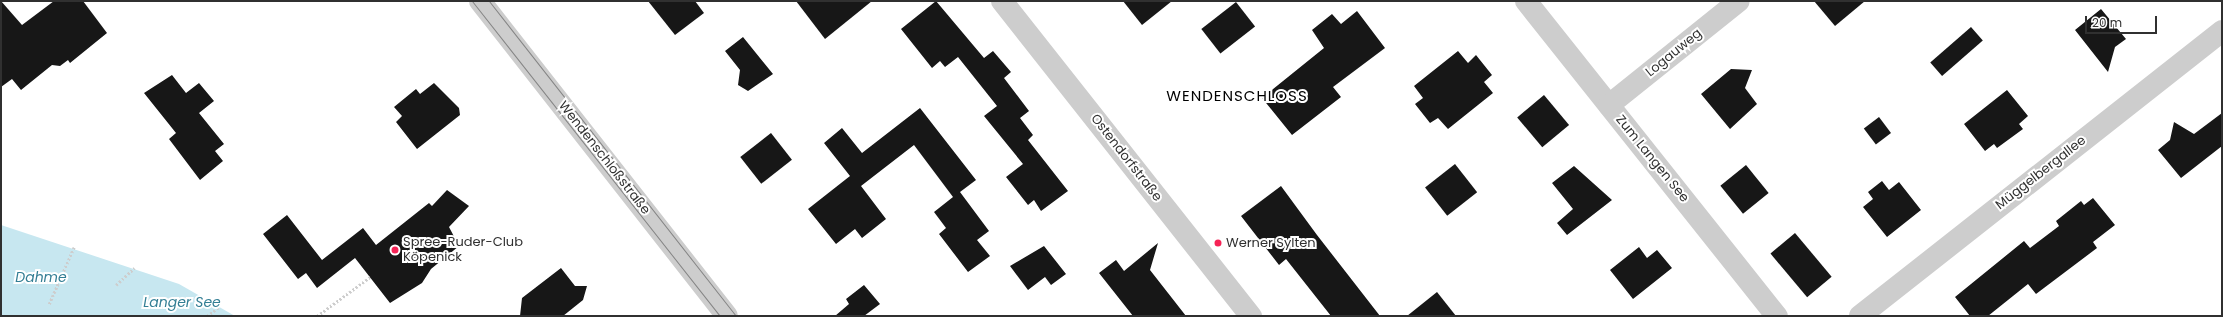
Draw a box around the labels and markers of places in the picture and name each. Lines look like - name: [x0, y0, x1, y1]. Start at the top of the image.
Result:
- place label: Spree-Ruder-Club Köpenick: [403, 235, 523, 266]
- place label: Werner Sylten: [1226, 235, 1316, 251]
- marker: Werner Sylten: [1213, 238, 1223, 248]
- marker: Spree-Ruder-Club Köpenick: [390, 245, 400, 255]

